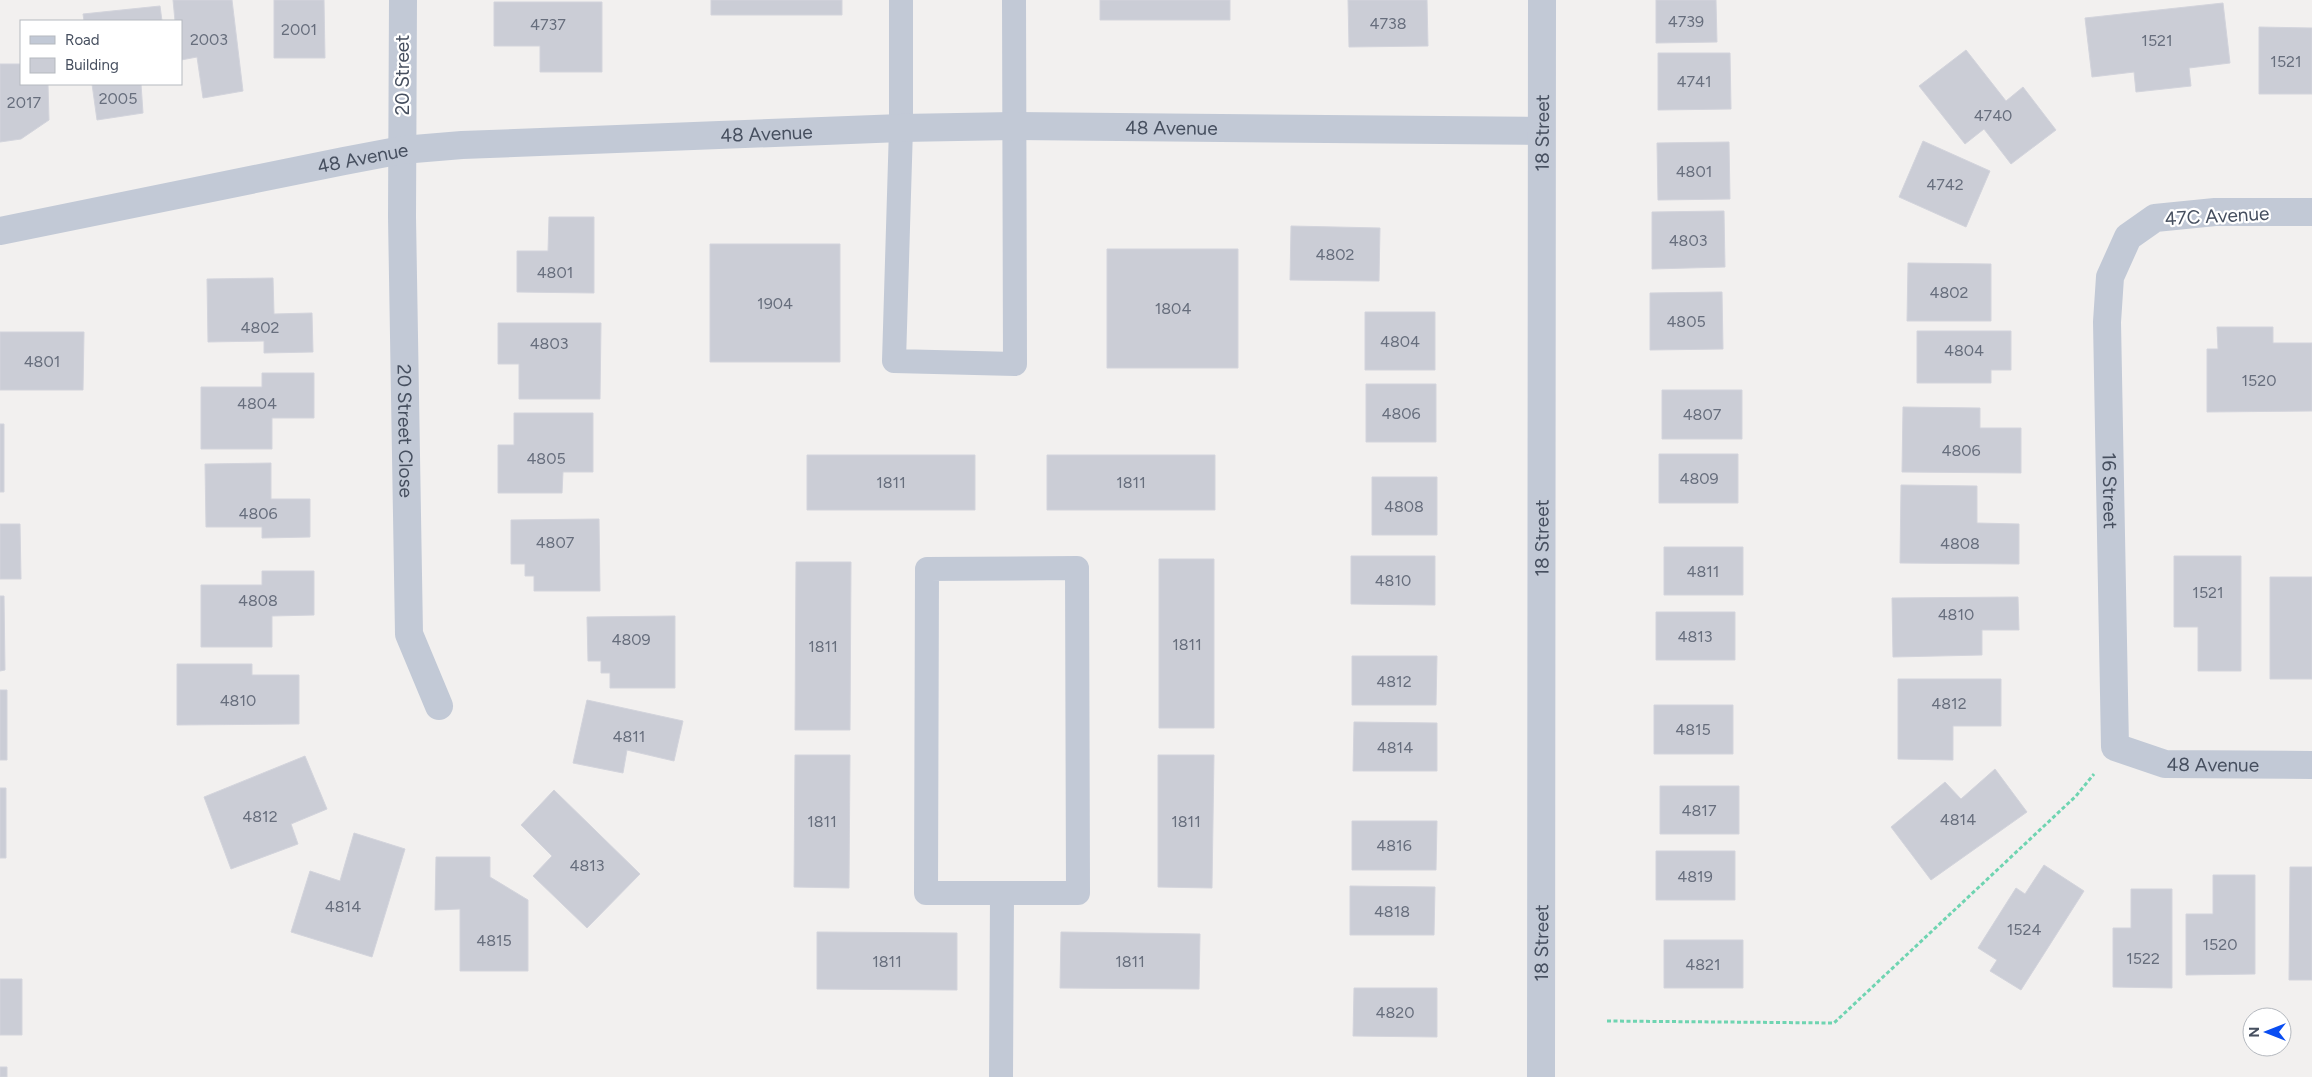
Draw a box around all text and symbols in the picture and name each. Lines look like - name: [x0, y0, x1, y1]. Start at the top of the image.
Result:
- house number: 4739: [1668, 12, 1704, 31]
- house number: 4738: [1369, 14, 1407, 33]
- house number: 4737: [530, 15, 566, 34]
- legend: [20, 20, 182, 85]
- house number: 2001: [281, 20, 317, 39]
- house number: 2003: [190, 30, 228, 49]
- text: Road: [65, 31, 100, 49]
- house number: 1521: [2141, 31, 2173, 50]
- street label: 20 Street: [391, 35, 414, 115]
- house number: 1521: [2270, 52, 2302, 71]
- text: Building: [65, 56, 119, 74]
- house number: 4741: [1676, 72, 1712, 91]
- house number: 2005: [99, 89, 137, 108]
- house number: 2017: [7, 93, 42, 112]
- street label: 18 Street: [1530, 94, 1553, 172]
- house number: 4740: [1974, 106, 2012, 125]
- street label: 48 Avenue: [1125, 116, 1218, 139]
- street label: 48 Avenue: [720, 120, 813, 146]
- street label: 48 Avenue: [315, 138, 409, 178]
- house number: 4801: [1676, 162, 1712, 181]
- house number: 4742: [1926, 175, 1964, 194]
- street label: 47C Avenue: [2164, 202, 2270, 230]
- house number: 4803: [1669, 231, 1707, 250]
- house number: 4802: [1316, 245, 1354, 264]
- house number: 4801: [537, 263, 573, 282]
- house number: 4802: [1930, 283, 1968, 302]
- house number: 1904: [757, 294, 793, 313]
- house number: 1804: [1155, 299, 1191, 318]
- house number: 4805: [1666, 312, 1706, 331]
- house number: 4802: [241, 318, 279, 337]
- house number: 4804: [1380, 332, 1420, 351]
- house number: 4803: [530, 334, 568, 353]
- house number: 4804: [1944, 341, 1984, 360]
- house number: 4801: [24, 352, 60, 371]
- street label: 20 Street Close: [393, 364, 418, 498]
- house number: 1520: [2241, 371, 2277, 390]
- house number: 4804: [237, 394, 277, 413]
- house number: 4806: [1381, 404, 1421, 423]
- house number: 4807: [1683, 405, 1722, 424]
- house number: 4806: [1941, 441, 1981, 460]
- house number: 4805: [526, 449, 566, 468]
- street label: 16 Street: [2098, 452, 2122, 529]
- house number: 4809: [1679, 469, 1719, 488]
- house number: 1811: [876, 473, 906, 492]
- house number: 1811: [1116, 473, 1146, 492]
- house number: 4808: [1384, 497, 1424, 516]
- street label: 18 Street: [1530, 499, 1553, 577]
- house number: 4806: [238, 504, 278, 523]
- house number: 4807: [536, 533, 575, 552]
- house number: 4808: [1940, 534, 1980, 553]
- house number: 4811: [1687, 562, 1719, 581]
- house number: 4810: [1375, 571, 1411, 590]
- house number: 1521: [2192, 583, 2224, 602]
- house number: 4808: [238, 591, 278, 610]
- house number: 4810: [1938, 605, 1974, 624]
- house number: 4813: [1677, 627, 1713, 646]
- house number: 4809: [611, 630, 651, 649]
- house number: 1811: [1172, 635, 1202, 654]
- house number: 1811: [808, 637, 838, 656]
- house number: 4812: [1376, 672, 1412, 691]
- house number: 4810: [220, 691, 256, 710]
- house number: 4812: [1931, 694, 1967, 713]
- house number: 4815: [1675, 720, 1711, 739]
- house number: 4811: [613, 727, 645, 746]
- house number: 4814: [1377, 738, 1413, 757]
- street label: 48 Avenue: [2167, 753, 2259, 776]
- house number: 4817: [1682, 801, 1717, 820]
- house number: 4812: [242, 807, 278, 826]
- house number: 4814: [1940, 810, 1976, 829]
- house number: 1811: [807, 812, 837, 831]
- house number: 1811: [1171, 812, 1201, 831]
- house number: 4816: [1376, 836, 1412, 855]
- house number: 4813: [569, 856, 605, 875]
- house number: 4819: [1677, 867, 1713, 886]
- house number: 4814: [325, 897, 361, 916]
- house number: 4818: [1374, 902, 1410, 921]
- street label: 18 Street: [1530, 904, 1553, 982]
- house number: 1524: [2007, 920, 2041, 939]
- house number: 4815: [476, 931, 512, 950]
- house number: 1520: [2202, 935, 2238, 954]
- house number: 1522: [2126, 949, 2160, 968]
- house number: 1811: [872, 952, 902, 971]
- house number: 1811: [1115, 952, 1145, 971]
- house number: 4821: [1685, 955, 1721, 974]
- house number: 4820: [1376, 1003, 1414, 1022]
- north arrow: [2242, 1007, 2292, 1057]
- text: N: [2246, 1027, 2263, 1037]

